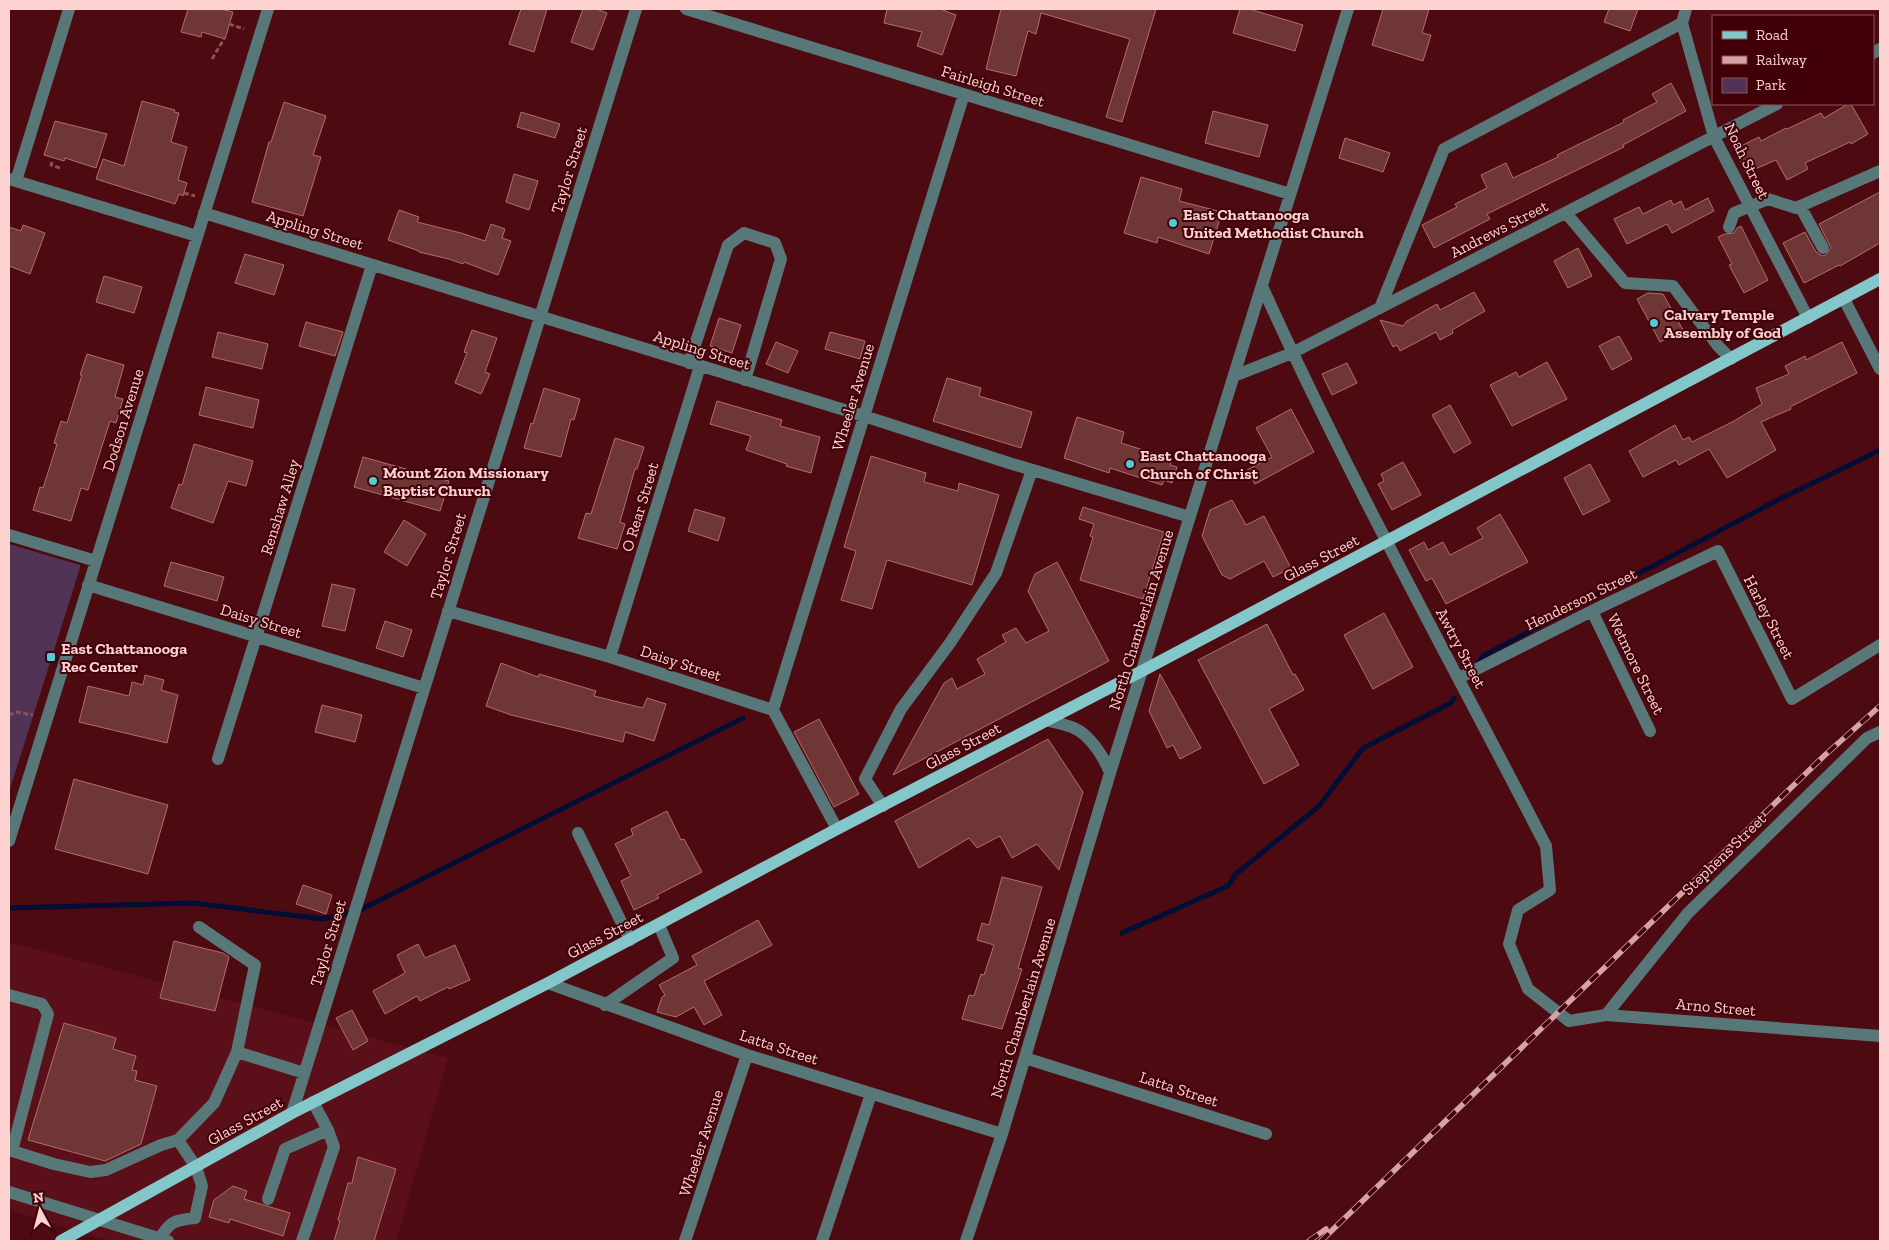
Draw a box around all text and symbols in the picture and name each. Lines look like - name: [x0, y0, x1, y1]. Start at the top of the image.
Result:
- legend: [1712, 15, 1874, 105]
- text: Road: [1756, 26, 1789, 44]
- text: Railway: [1756, 51, 1807, 69]
- street label: Fairleigh Street: [939, 61, 1047, 111]
- text: Park: [1756, 76, 1786, 94]
- street label: Noah Street: [1720, 120, 1774, 202]
- street label: Taylor Street: [547, 124, 591, 216]
- street label: Andrews Street: [1447, 196, 1551, 262]
- place label: East Chattanooga United Methodist Church: [1183, 205, 1365, 242]
- street label: Appling Street: [264, 206, 366, 254]
- marker: East Chattanooga United Methodist Church: [1167, 217, 1179, 229]
- place label: Calvary Temple Assembly of God: [1664, 305, 1781, 342]
- marker: Calvary Temple Assembly of God: [1648, 317, 1660, 329]
- street label: Appling Street: [651, 326, 753, 374]
- street label: Wheeler Avenue: [828, 341, 878, 453]
- street label: Dodson Avenue: [98, 366, 148, 474]
- place label: East Chattanooga Church of Christ: [1140, 446, 1266, 483]
- street label: Renshaw Alley: [256, 456, 304, 557]
- marker: East Chattanooga Church of Christ: [1124, 458, 1136, 470]
- street label: O Rear Street: [617, 460, 663, 554]
- place label: Mount Zion Missionary Baptist Church: [383, 463, 549, 500]
- marker: Mount Zion Missionary Baptist Church: [367, 475, 379, 487]
- street label: Taylor Street: [426, 510, 470, 602]
- street label: North Chamberlain Avenue: [1104, 527, 1178, 713]
- street label: Glass Street: [1280, 530, 1362, 586]
- street label: Henderson Street: [1522, 564, 1640, 634]
- street label: Harley Street: [1740, 572, 1798, 662]
- street label: Daisy Street: [218, 600, 304, 642]
- street label: Awtry Street: [1432, 605, 1490, 691]
- street label: Wetmore Street: [1603, 611, 1669, 718]
- place label: East Chattanooga Rec Center: [61, 639, 187, 676]
- street label: Daisy Street: [638, 641, 724, 685]
- marker: East Chattanooga Rec Center: [45, 651, 57, 663]
- street label: Glass Street: [922, 718, 1004, 774]
- street label: Stephens Street: [1678, 809, 1770, 899]
- street label: Taylor Street: [306, 897, 350, 989]
- street label: Glass Street: [564, 907, 646, 963]
- street label: North Chamberlain Avenue: [986, 915, 1060, 1101]
- street label: Arno Street: [1675, 994, 1757, 1020]
- street label: Latta Street: [737, 1025, 821, 1069]
- street label: Latta Street: [1137, 1067, 1221, 1111]
- street label: Wheeler Avenue: [675, 1087, 727, 1199]
- street label: Glass Street: [204, 1093, 286, 1149]
- north arrow: [15, 1185, 65, 1235]
- text: N: [32, 1188, 45, 1207]

